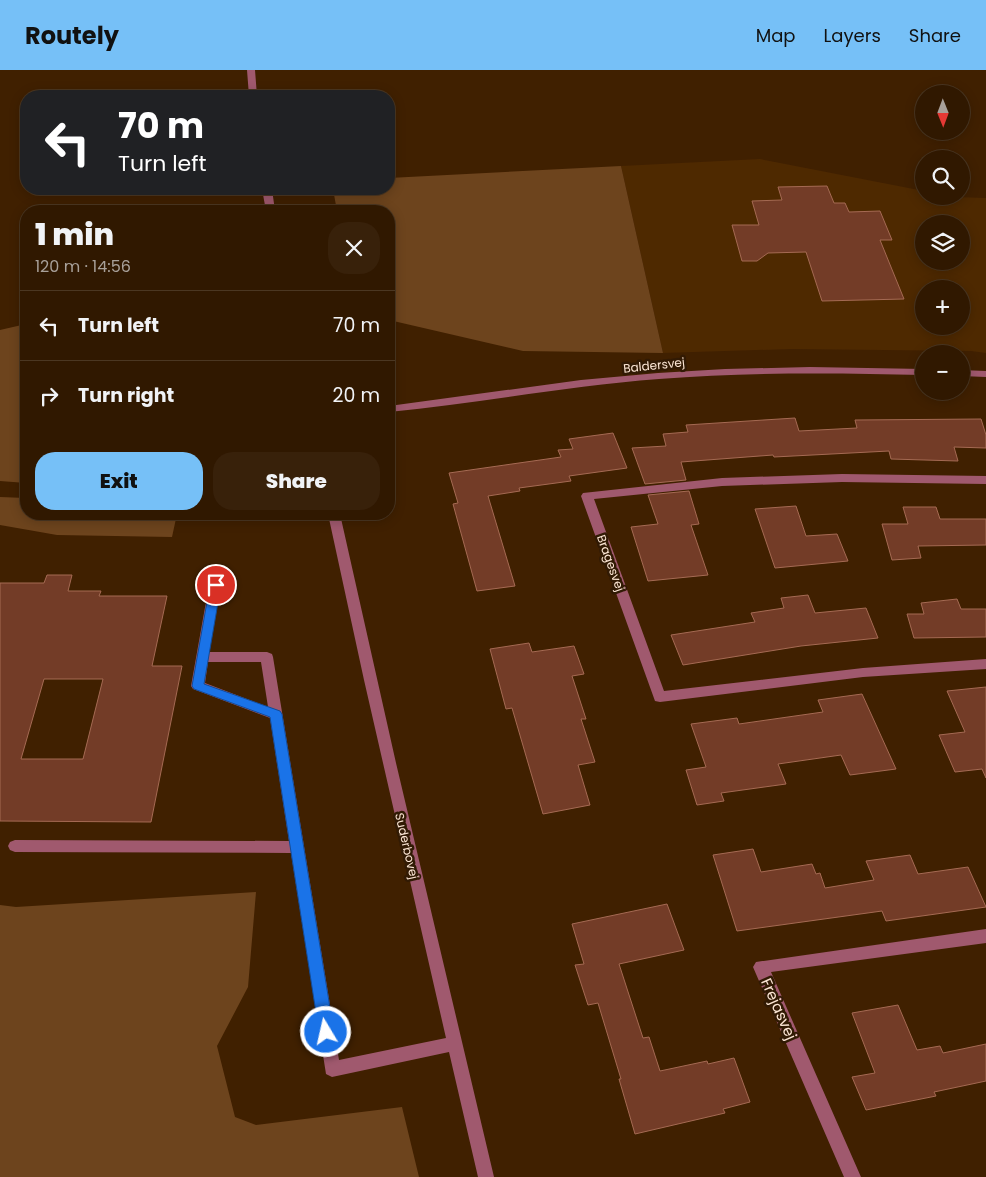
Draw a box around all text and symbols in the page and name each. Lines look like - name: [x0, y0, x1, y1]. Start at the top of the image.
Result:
- text: Routely: [25, 19, 119, 52]
- text: Map: [756, 23, 796, 48]
- text: Layers: [824, 23, 881, 48]
- text: Share: [909, 23, 961, 48]
- north arrow: [915, 85, 970, 140]
- map controls: [915, 85, 970, 400]
- text: 70 m: [118, 101, 204, 150]
- icon: left: [35, 110, 100, 175]
- text: Turn left: [118, 148, 206, 179]
- button: search: [915, 150, 970, 205]
- text: 1 min: [35, 213, 114, 256]
- button: layers: [915, 215, 970, 270]
- button: close: [328, 222, 380, 274]
- text: 120 m · 14:56: [35, 255, 131, 278]
- button: +: [915, 280, 970, 335]
- icon: left: [35, 312, 63, 340]
- text: Turn left: [78, 312, 159, 339]
- text: 70 m: [333, 312, 380, 339]
- button: −: [915, 345, 970, 400]
- street label: Baldersvej: [622, 353, 686, 377]
- icon: right: [35, 382, 63, 410]
- text: Turn right: [78, 382, 174, 409]
- text: 20 m: [332, 382, 380, 409]
- button: Exit: [35, 452, 203, 510]
- button: Share: [213, 452, 380, 510]
- street label: Bragesvej: [593, 532, 629, 594]
- pin: [195, 564, 237, 606]
- icon: arrive: [202, 571, 230, 599]
- street label: Suderbovej: [391, 811, 423, 881]
- street label: Frejasvej: [756, 975, 802, 1043]
- position arrow: [299, 1005, 351, 1057]

